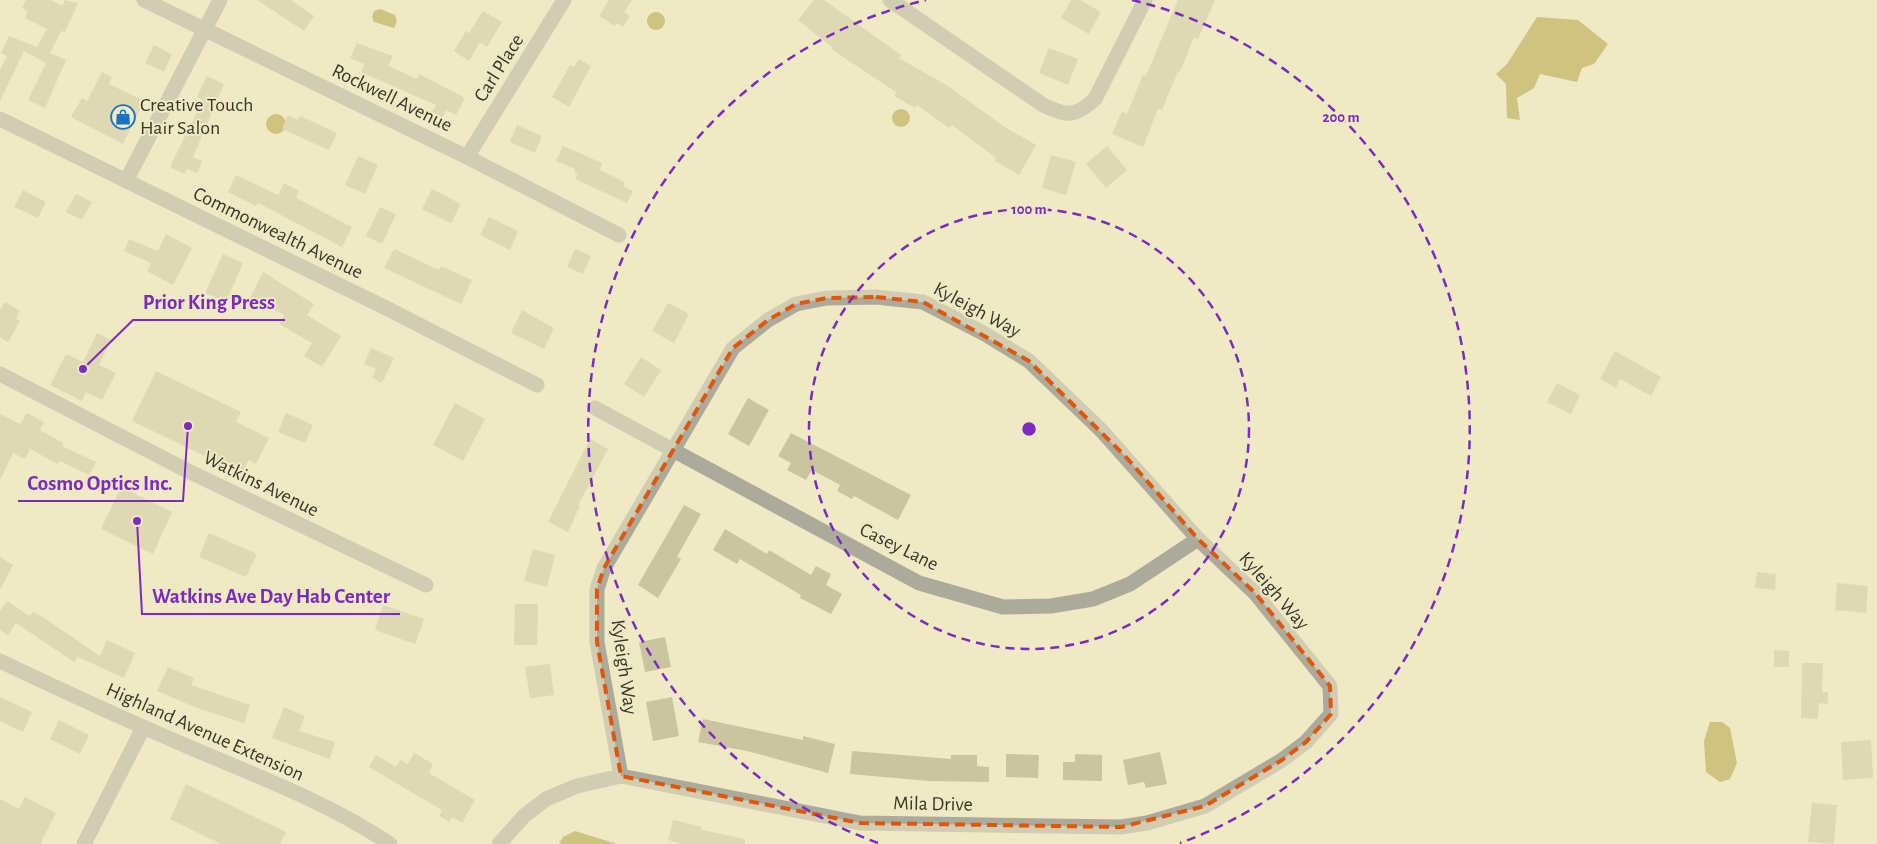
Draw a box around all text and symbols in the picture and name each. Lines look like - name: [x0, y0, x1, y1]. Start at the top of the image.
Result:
- street label: Carl Place: [470, 31, 528, 105]
- street label: Rockwell Avenue: [329, 60, 455, 136]
- place label: Creative Touch Hair Salon: [140, 95, 253, 138]
- shop icon: Creative Touch Hair Salon: [110, 104, 136, 130]
- text: 200 m: [1322, 110, 1360, 125]
- street label: Commonwealth Avenue: [190, 183, 366, 283]
- text: 100 m: [1011, 202, 1047, 217]
- street label: Kyleigh Way: [930, 279, 1024, 342]
- callout: Prior King Press: [133, 284, 285, 320]
- text: Prior King Press: [143, 292, 275, 313]
- centre of rings: [1020, 420, 1038, 438]
- street label: Watkins Avenue: [200, 447, 322, 521]
- callout: Cosmo Optics Inc.: [18, 465, 183, 501]
- text: Cosmo Optics Inc.: [27, 473, 173, 494]
- street label: Casey Lane: [856, 519, 942, 575]
- street label: Kyleigh Way: [1235, 548, 1313, 634]
- callout: Watkins Ave Day Hab Center: [142, 578, 400, 614]
- text: Watkins Ave Day Hab Center: [152, 586, 391, 607]
- street label: Kyleigh Way: [607, 618, 641, 716]
- street label: Highland Avenue Extension: [103, 679, 307, 785]
- street label: Mila Drive: [893, 793, 973, 815]

